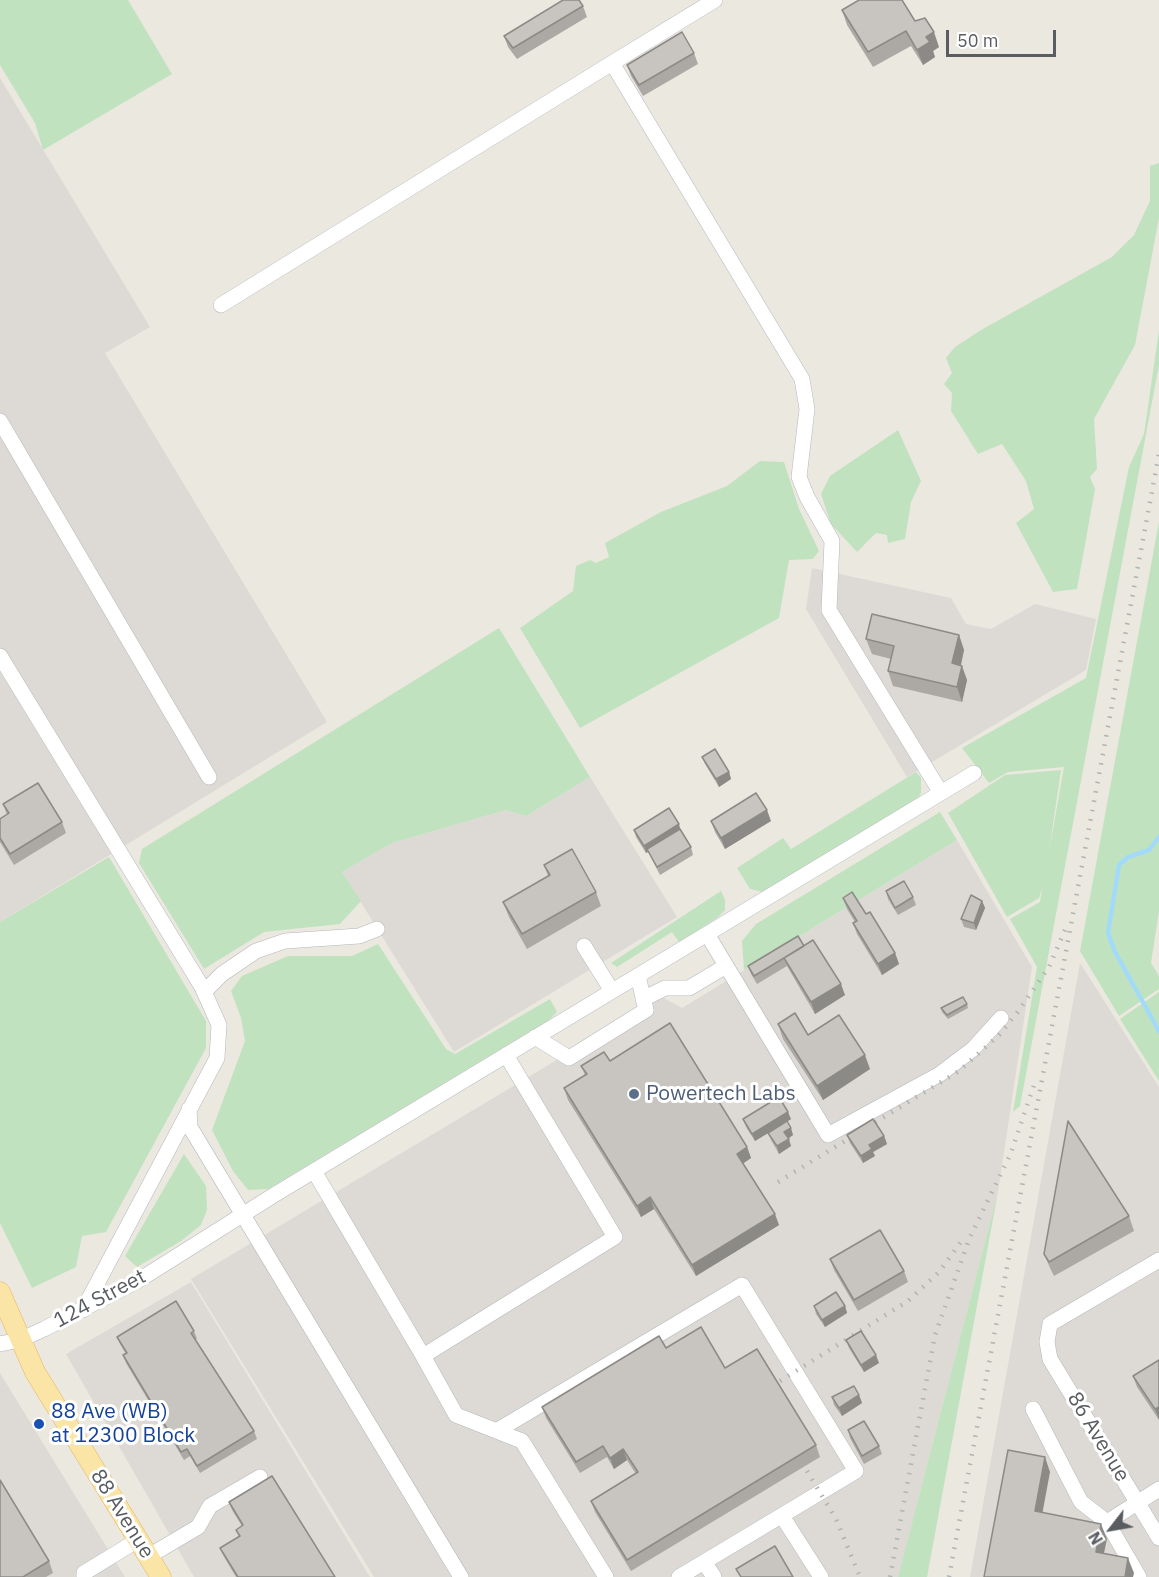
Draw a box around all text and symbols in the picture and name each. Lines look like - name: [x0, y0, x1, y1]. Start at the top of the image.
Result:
- scale bar: [949, 18, 1058, 56]
- text: 50 m: [957, 29, 999, 52]
- place label: Powertech Labs: [646, 1081, 796, 1107]
- marker: Powertech Labs: [627, 1087, 641, 1101]
- street label: 124 Street: [50, 1264, 150, 1334]
- street label: 86 Avenue: [1061, 1388, 1135, 1486]
- place label: 88 Ave (WB) at 12300 Block: [51, 1399, 195, 1449]
- marker: 88 Ave (WB) at 12300 Block: [32, 1417, 46, 1431]
- street label: 88 Avenue: [85, 1465, 159, 1563]
- north arrow: [1081, 1499, 1141, 1559]
- text: N: [1084, 1528, 1107, 1548]

